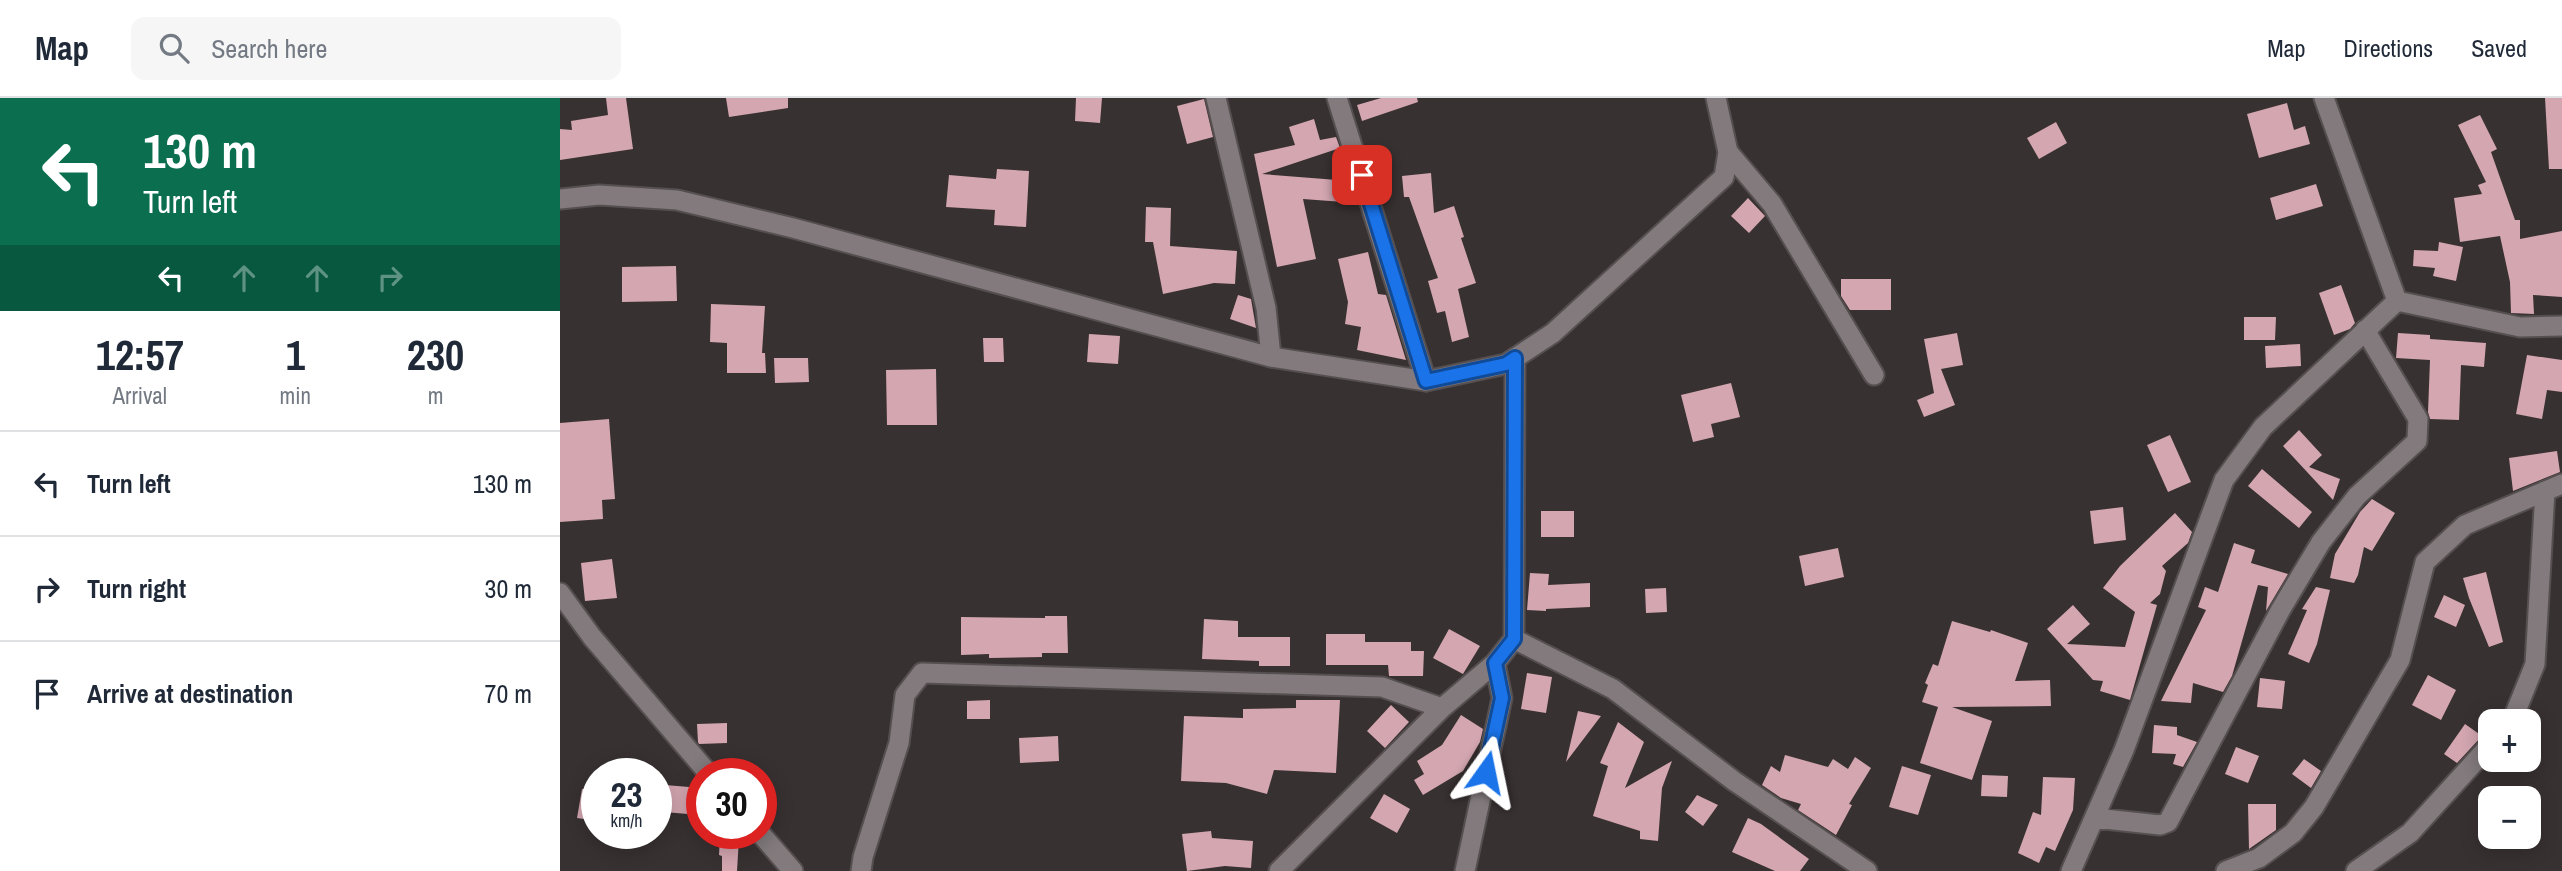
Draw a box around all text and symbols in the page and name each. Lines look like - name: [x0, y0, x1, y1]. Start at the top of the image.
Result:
- search box: [131, 17, 621, 80]
- text: Map: [35, 26, 89, 70]
- icon: search: [155, 29, 193, 67]
- text: Search here: [211, 31, 327, 66]
- text: Map: [2267, 32, 2305, 64]
- text: Directions: [2343, 32, 2433, 64]
- text: Saved: [2471, 32, 2527, 64]
- text: 130 m: [143, 117, 257, 183]
- icon: left: [28, 126, 119, 217]
- pin: [1332, 145, 1392, 205]
- icon: arrive: [1343, 156, 1381, 194]
- text: Turn left: [143, 180, 237, 223]
- icon: left: [152, 259, 190, 297]
- icon: ahead: [225, 259, 263, 297]
- icon: ahead: [298, 259, 336, 297]
- icon: right: [371, 259, 409, 297]
- text: 12:57: [96, 327, 184, 383]
- text: 1: [286, 327, 305, 383]
- text: 230: [407, 327, 464, 383]
- text: Arrival: [113, 380, 167, 411]
- text: min: [280, 380, 311, 411]
- text: m: [428, 380, 443, 411]
- icon: left: [28, 465, 66, 503]
- text: Turn left: [87, 466, 171, 501]
- text: 130 m: [473, 466, 532, 501]
- icon: right: [28, 570, 66, 608]
- text: Turn right: [87, 571, 186, 606]
- text: 30 m: [485, 571, 532, 606]
- icon: arrive: [28, 675, 66, 713]
- text: Arrive at destination: [87, 676, 293, 711]
- text: 70 m: [485, 676, 532, 711]
- map controls: [2478, 709, 2541, 849]
- button: +: [2478, 709, 2541, 772]
- position arrow: [1449, 735, 1523, 809]
- speed limit sign: 30: [686, 758, 777, 849]
- text: 23: [611, 771, 642, 818]
- button: −: [2478, 786, 2541, 849]
- text: km/h: [611, 808, 643, 833]

